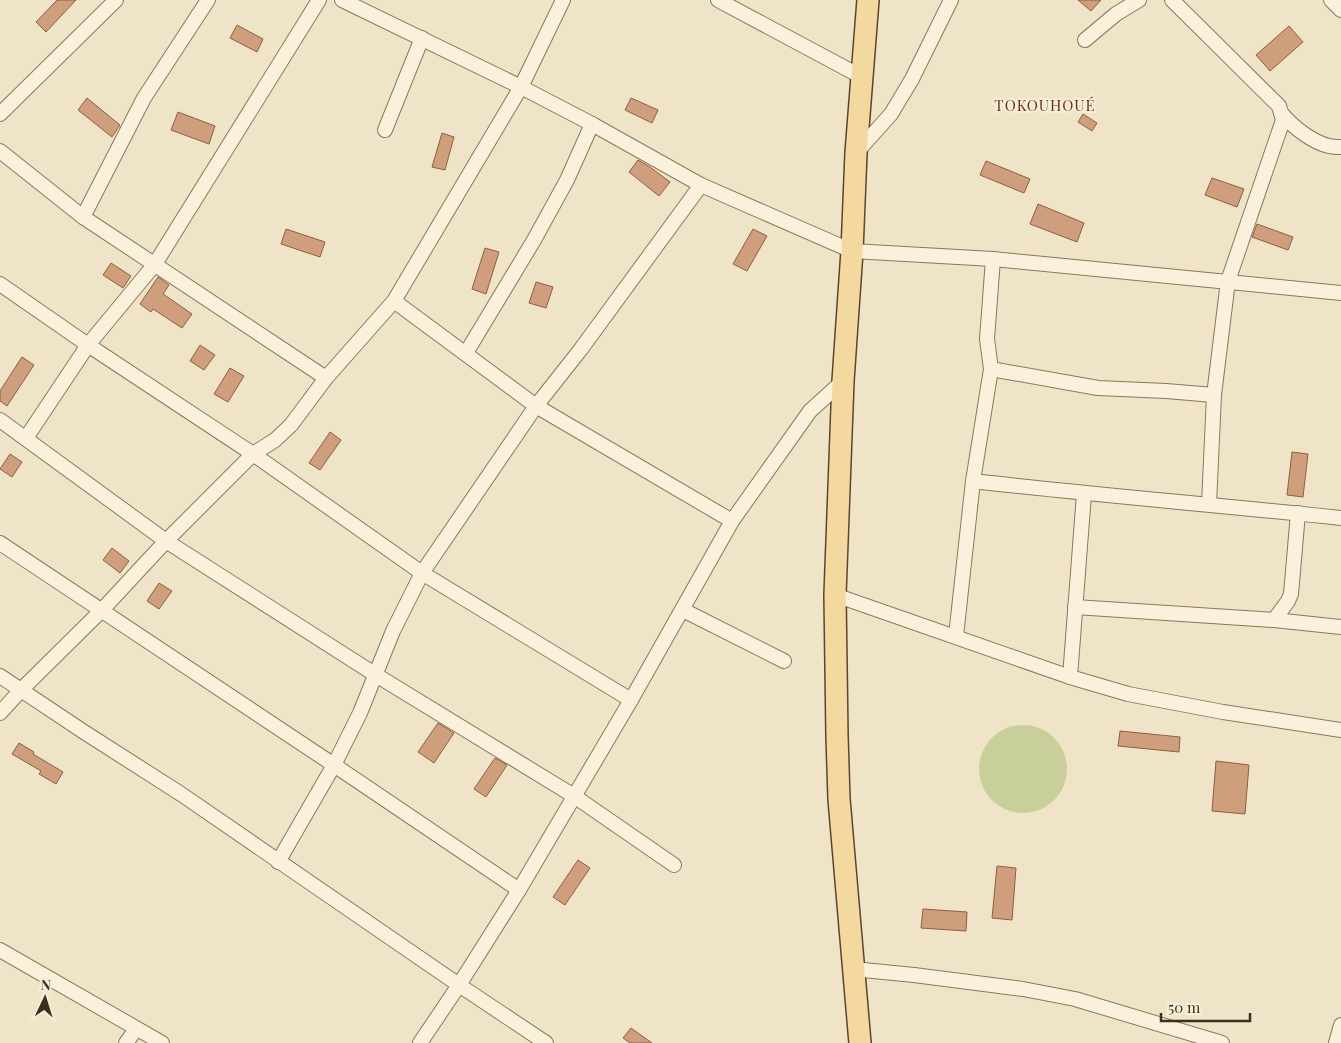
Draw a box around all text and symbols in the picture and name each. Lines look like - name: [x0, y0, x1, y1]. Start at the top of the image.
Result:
- district label: TOKOUHOUÉ: [994, 95, 1096, 115]
- north arrow: [20, 973, 70, 1023]
- text: N: [40, 975, 52, 994]
- scale bar: [1161, 990, 1250, 1022]
- text: 50 m: [1168, 997, 1201, 1017]

